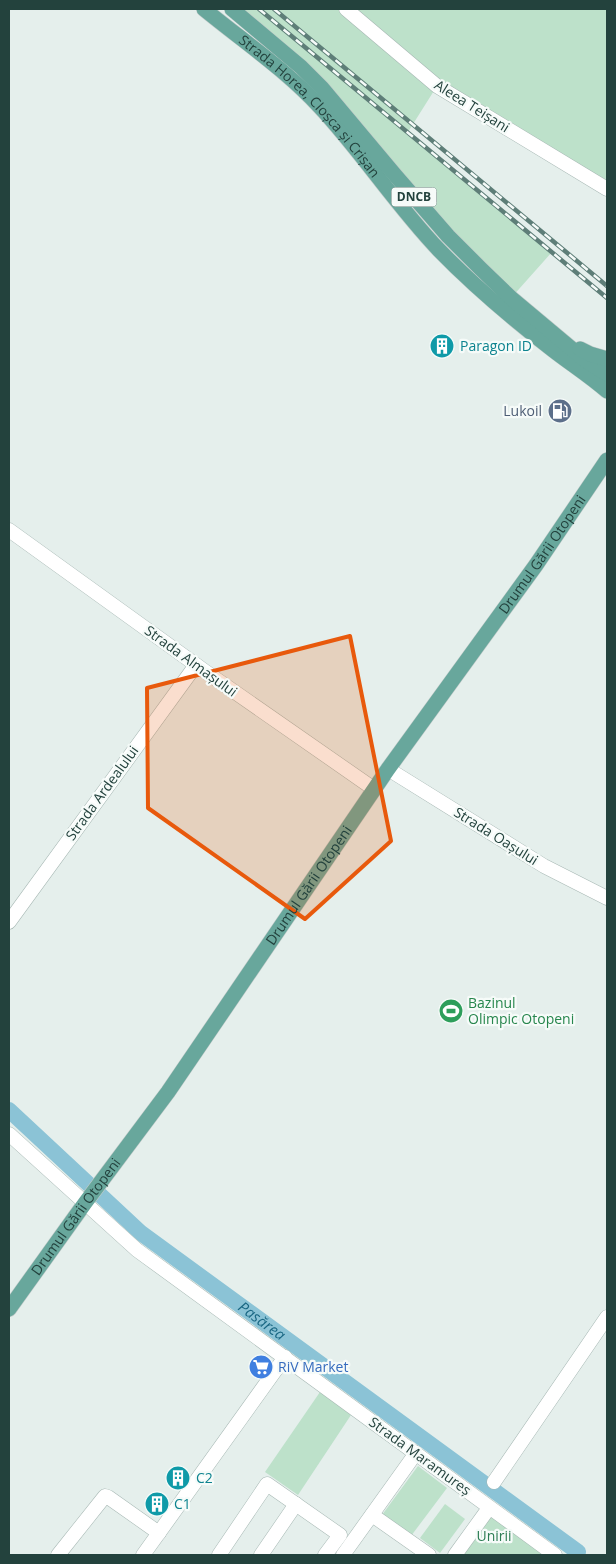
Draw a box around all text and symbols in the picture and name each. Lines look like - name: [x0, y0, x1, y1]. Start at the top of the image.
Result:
- street label: Strada Horea, Cloșca și Crișan: [235, 30, 385, 181]
- street label: Aleea Teișani: [431, 75, 513, 136]
- road number: DNCB: [392, 188, 436, 206]
- building icon: Paragon ID: [429, 333, 455, 359]
- place label: Paragon ID: [460, 336, 532, 355]
- fuel station icon: Lukoil: [547, 398, 573, 424]
- place label: Lukoil: [503, 401, 542, 420]
- street label: Drumul Gării Otopeni: [494, 491, 590, 617]
- street label: Strada Almașului: [141, 621, 241, 701]
- street label: Strada Ardealului: [61, 742, 142, 844]
- street label: Strada Oașului: [451, 802, 542, 869]
- street label: Drumul Gării Otopeni: [261, 822, 356, 949]
- place label: Bazinul Olimpic Otopeni: [468, 993, 574, 1028]
- sports icon: Bazinul Olimpic Otopeni: [438, 998, 464, 1024]
- street label: Drumul Gării Otopeni: [26, 1154, 124, 1279]
- water label: Pasărea: [235, 1296, 290, 1345]
- supermarket icon: RiV Market: [248, 1354, 274, 1380]
- place label: RiV Market: [278, 1357, 348, 1376]
- street label: Strada Maramureș: [365, 1412, 475, 1499]
- building icon: C2: [165, 1465, 191, 1491]
- place label: C2: [196, 1468, 213, 1487]
- building icon: C1: [144, 1491, 170, 1517]
- place label: C1: [174, 1494, 191, 1513]
- park label: Unirii: [476, 1526, 512, 1545]

